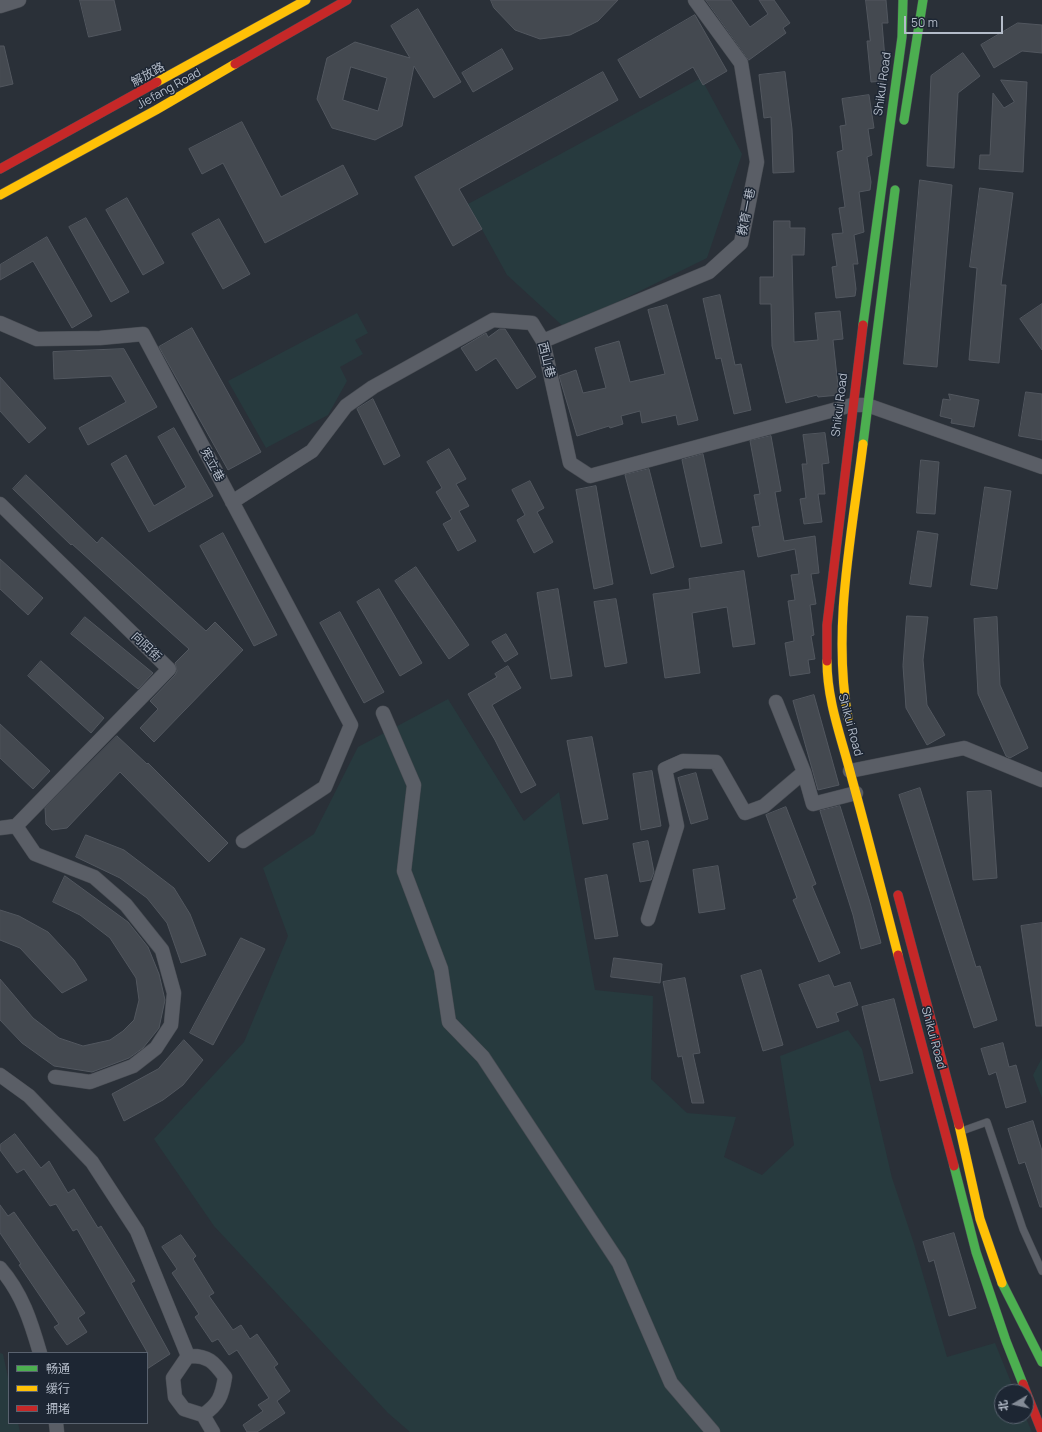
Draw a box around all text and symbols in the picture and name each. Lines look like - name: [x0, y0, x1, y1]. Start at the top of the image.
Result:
- scale bar: [906, 8, 1005, 34]
- text: 50 m: [911, 14, 938, 31]
- street label: Shikui Road: [871, 51, 895, 117]
- street label: 解放路: [129, 60, 167, 90]
- street label: Jiefang Road: [134, 65, 204, 113]
- street label: 教育一巷: [735, 187, 759, 237]
- street label: 西山巷: [535, 341, 557, 379]
- street label: Shikui Road: [829, 372, 851, 438]
- street label: 宪立巷: [197, 446, 227, 484]
- street label: 向阳街: [128, 629, 164, 665]
- street label: Shikui Road: [835, 692, 865, 758]
- street label: Shikui Road: [918, 1005, 948, 1071]
- legend: [8, 1352, 148, 1424]
- text: 畅通: [46, 1360, 70, 1377]
- text: 缓行: [46, 1380, 70, 1397]
- north arrow: [994, 1384, 1034, 1424]
- text: 北: [994, 1399, 1011, 1412]
- text: 拥堵: [46, 1400, 70, 1417]

